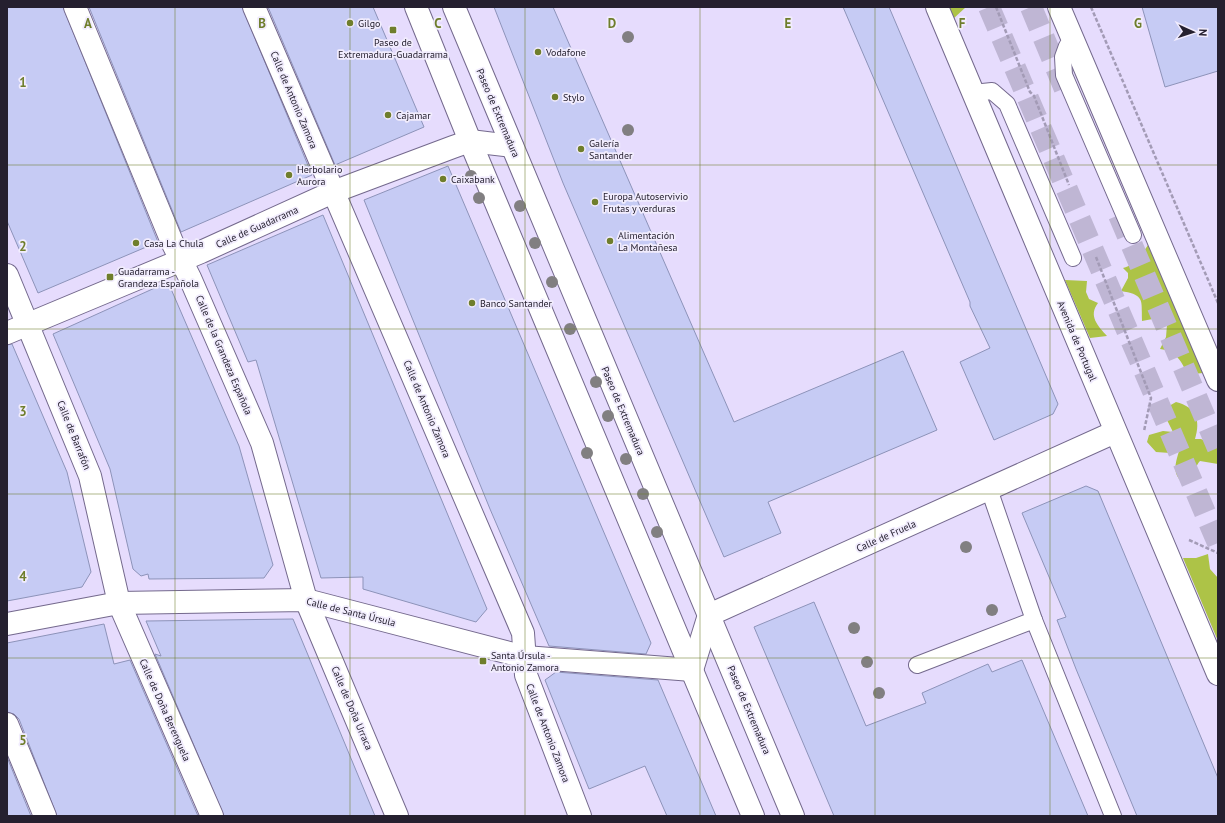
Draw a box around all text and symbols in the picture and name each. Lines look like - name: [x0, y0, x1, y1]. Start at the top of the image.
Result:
- north arrow: [1173, 12, 1213, 52]
- text: A: [84, 15, 92, 32]
- text: B: [258, 15, 266, 32]
- text: C: [434, 15, 442, 32]
- text: D: [608, 15, 616, 32]
- text: E: [785, 15, 792, 32]
- text: F: [959, 15, 966, 32]
- text: G: [1134, 15, 1142, 32]
- place label: Gilgo: [358, 17, 380, 30]
- marker: Gilgo: [345, 18, 355, 28]
- marker: Paseo de Extremadura-Guadarrama: [388, 25, 398, 35]
- text: N: [1196, 29, 1210, 37]
- place label: Paseo de Extremadura-Guadarrama: [338, 36, 448, 61]
- place label: Vodafone: [545, 46, 586, 59]
- marker: Vodafone: [533, 47, 543, 57]
- street label: Calle de Antonio Zamora: [268, 49, 320, 151]
- street label: Paseo de Extremadura: [473, 67, 523, 159]
- text: 1: [19, 74, 27, 91]
- place label: Stylo: [563, 91, 585, 104]
- marker: Stylo: [550, 92, 560, 102]
- place label: Cajamar: [396, 109, 431, 122]
- marker: Cajamar: [383, 110, 393, 120]
- place label: Galería Santander: [589, 137, 633, 162]
- marker: Galería Santander: [576, 144, 586, 154]
- place label: Herbolario Aurora: [297, 163, 342, 188]
- marker: Herbolario Aurora: [284, 170, 294, 180]
- place label: Caixabank: [451, 173, 495, 186]
- marker: Caixabank: [438, 174, 448, 184]
- place label: Europa Autoservivio Frutas y verduras: [603, 190, 688, 215]
- marker: Europa Autoservivio Frutas y verduras: [590, 197, 600, 207]
- street label: Calle de Guadarrama: [214, 203, 300, 251]
- place label: Alimentación La Montañesa: [618, 229, 677, 254]
- marker: Alimentación La Montañesa: [605, 236, 615, 246]
- place label: Casa La Chula: [144, 237, 203, 250]
- text: 2: [19, 238, 27, 255]
- marker: Casa La Chula: [131, 238, 141, 248]
- place label: Guadarrama - Grandeza Española: [118, 265, 199, 290]
- marker: Guadarrama - Grandeza Española: [105, 272, 115, 282]
- street label: Calle de la Grandeza Española: [193, 293, 255, 417]
- place label: Banco Santander: [480, 297, 553, 310]
- marker: Banco Santander: [467, 298, 477, 308]
- street label: Avenida de Portugal: [1054, 299, 1100, 383]
- street label: Calle de Antonio Zamora: [401, 358, 453, 460]
- street label: Paseo de Extremadura: [598, 365, 648, 457]
- street label: Calle de Barrafón: [54, 398, 94, 472]
- text: 3: [19, 403, 27, 420]
- street label: Calle de Fruela: [854, 517, 918, 555]
- text: 4: [19, 568, 27, 585]
- street label: Calle de Santa Úrsula: [305, 595, 397, 629]
- place label: Santa Úrsula - Antonio Zamora: [491, 649, 559, 674]
- marker: Santa Úrsula - Antonio Zamora: [478, 656, 488, 666]
- street label: Calle de Doña Berenguela: [137, 657, 193, 763]
- street label: Calle de Doña Urraca: [328, 664, 376, 752]
- street label: Paseo de Extremadura: [724, 664, 774, 756]
- street label: Calle de Antonio Zamora: [523, 682, 573, 784]
- text: 5: [19, 732, 27, 749]

